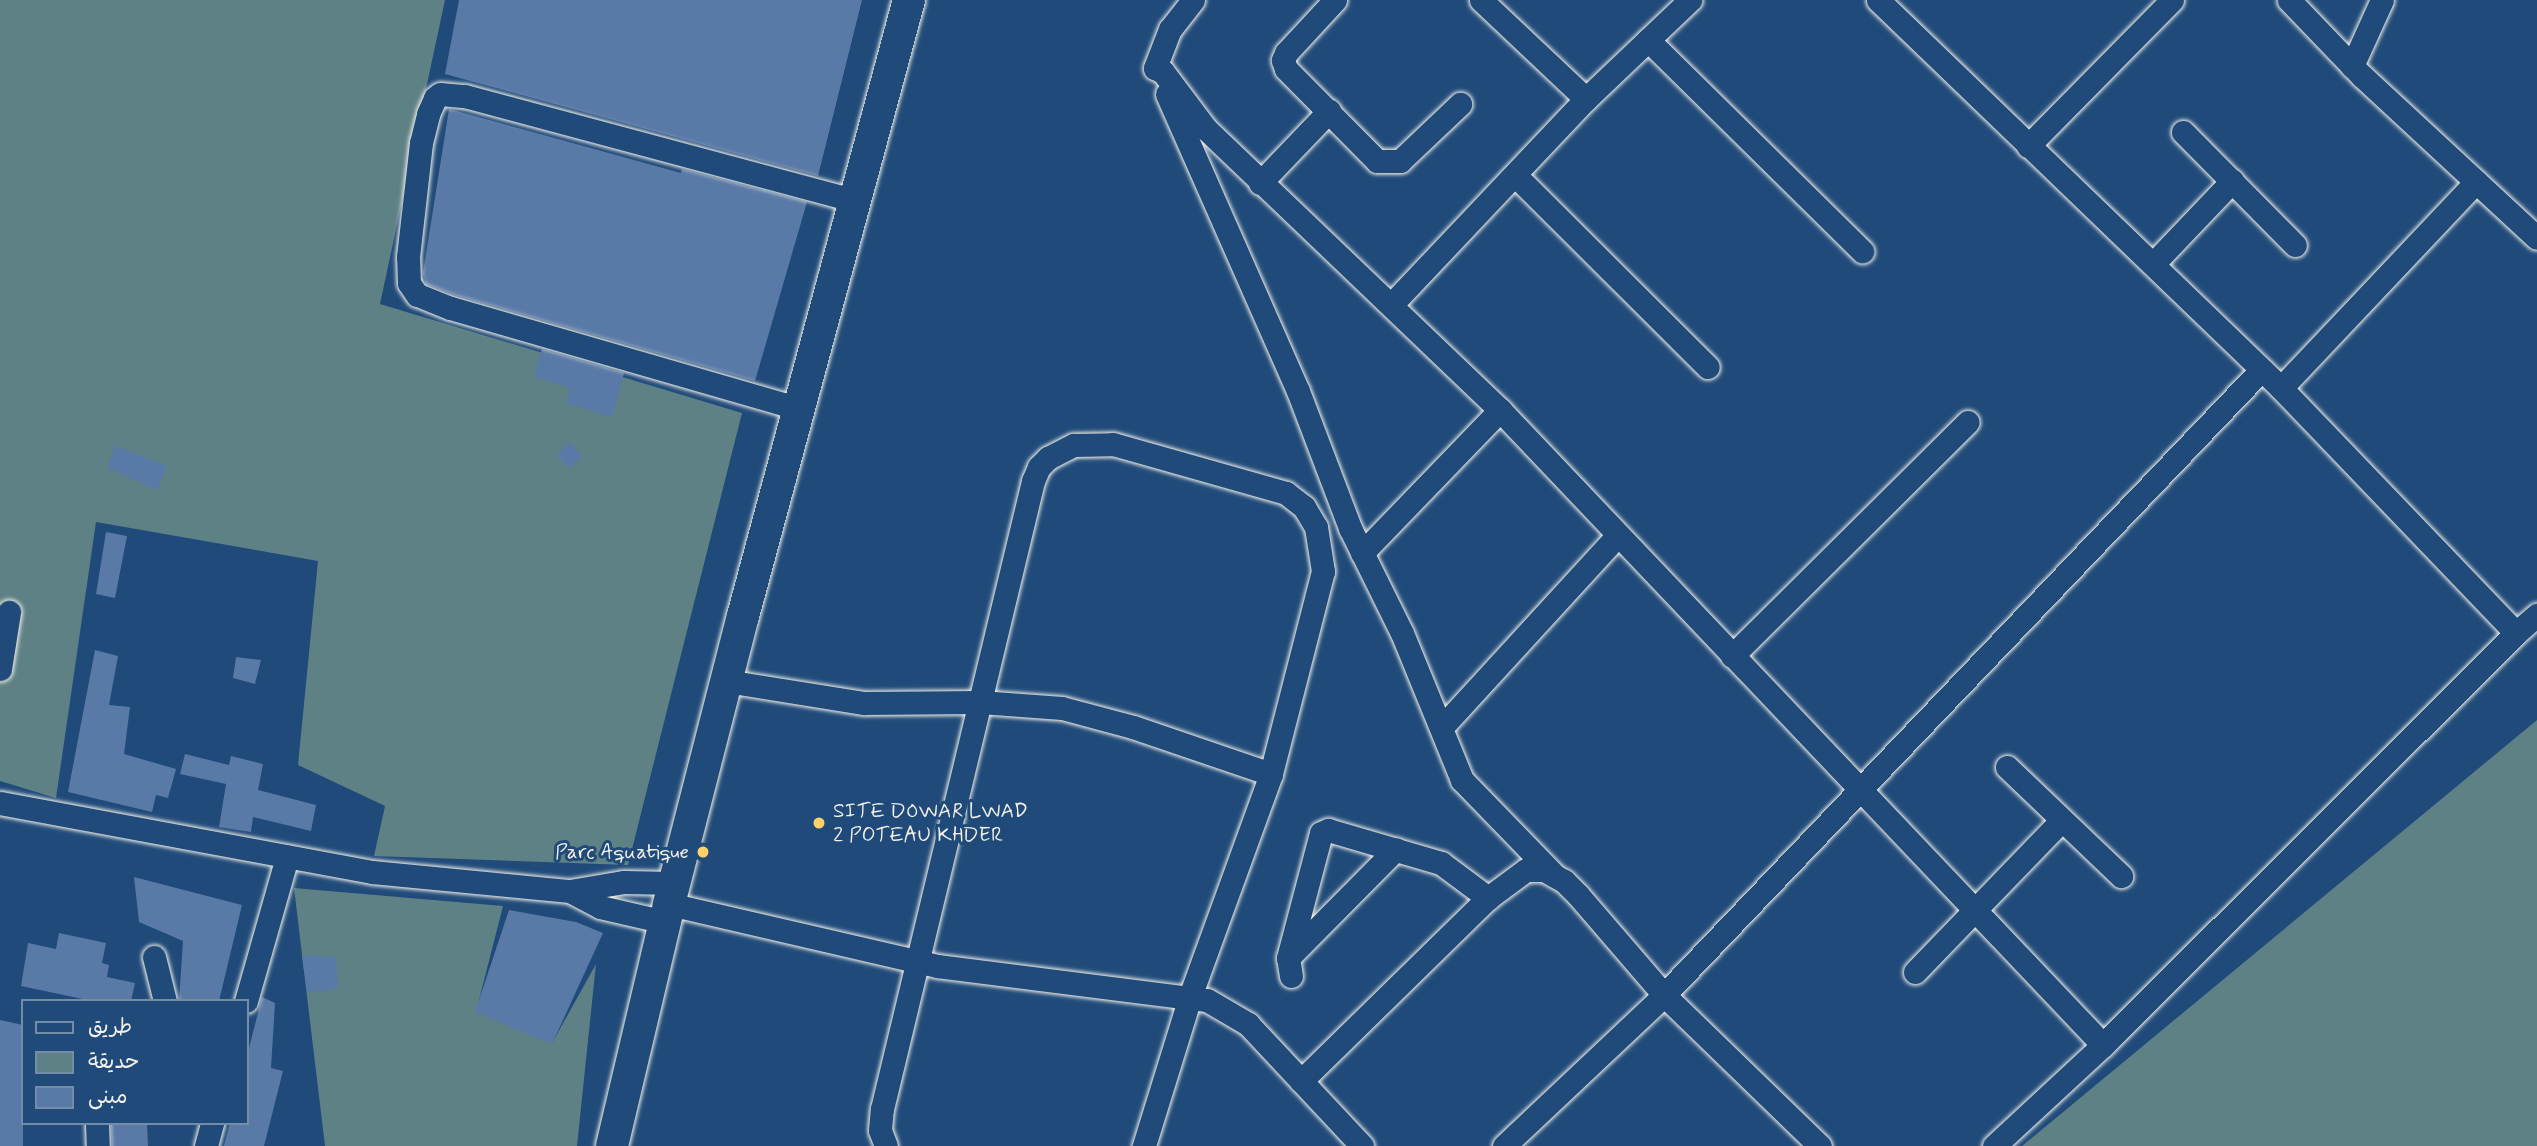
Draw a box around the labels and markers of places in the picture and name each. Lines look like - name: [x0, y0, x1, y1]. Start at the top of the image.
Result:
- place label: SITE DOWAR LWAD 2 POTEAU KHDER: [833, 798, 1029, 848]
- marker: SITE DOWAR LWAD 2 POTEAU KHDER: [811, 815, 827, 831]
- place label: Parc Aquatique: [557, 839, 689, 865]
- marker: Parc Aquatique: [695, 844, 711, 860]

